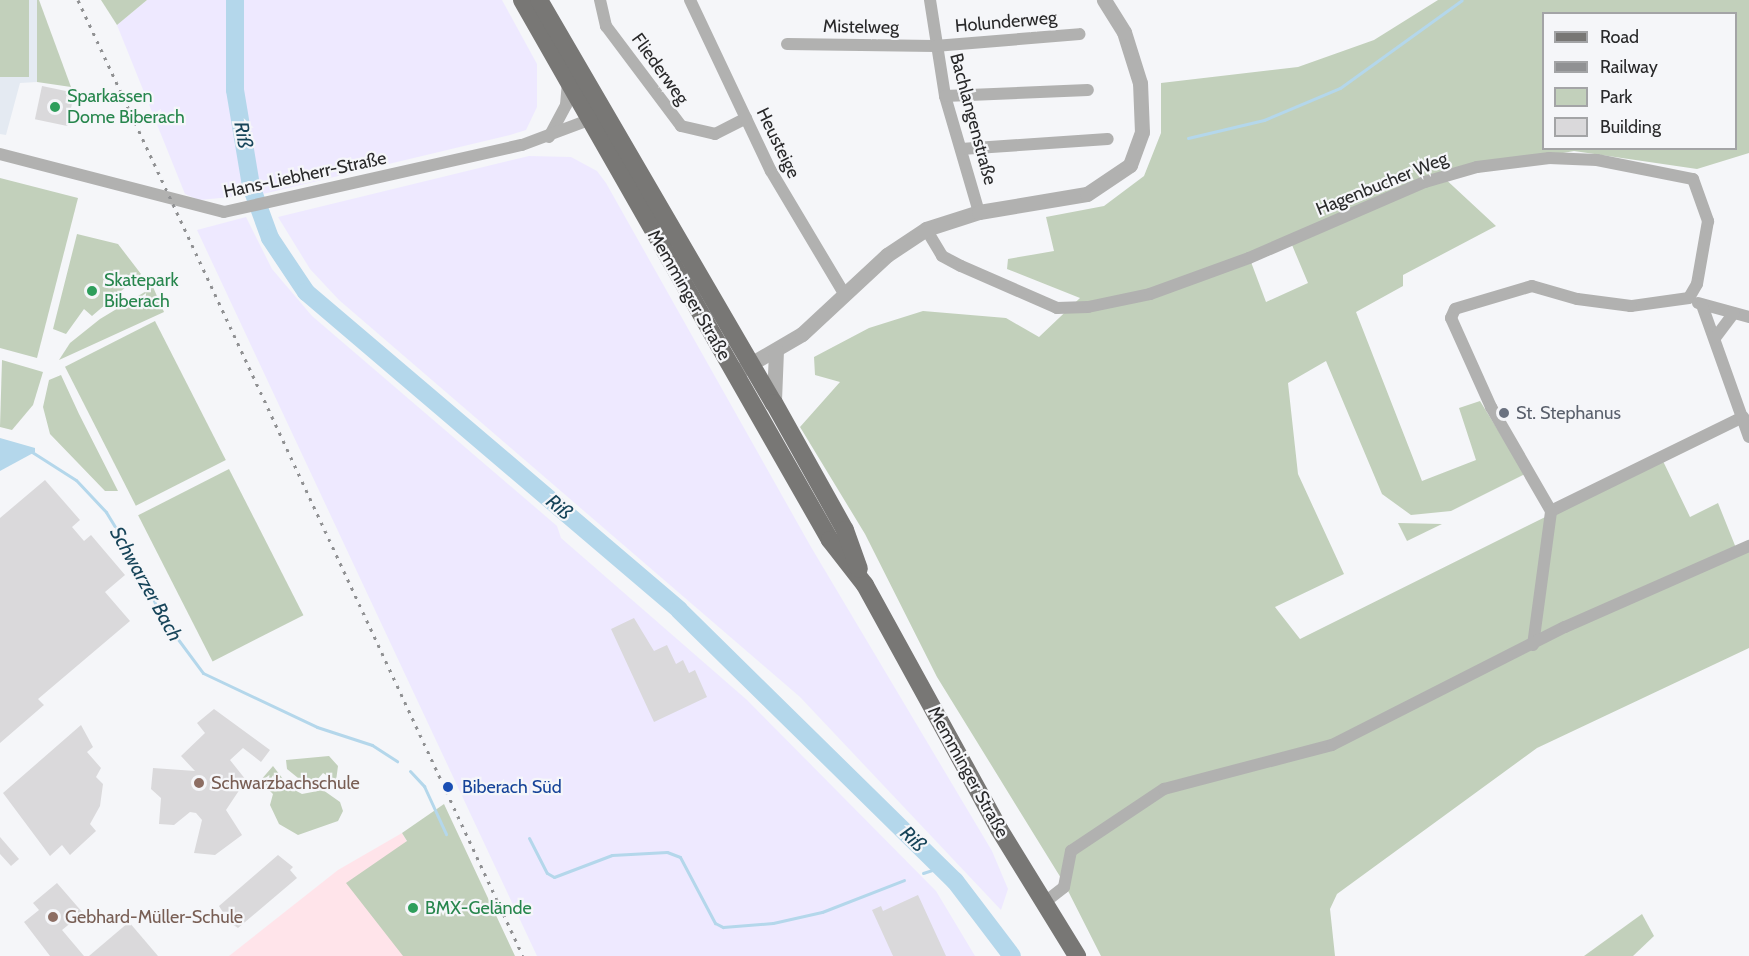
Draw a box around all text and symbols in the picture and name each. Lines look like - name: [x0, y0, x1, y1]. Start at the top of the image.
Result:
- street label: Holunderweg: [954, 7, 1058, 37]
- legend: [1542, 12, 1737, 150]
- street label: Mistelweg: [823, 16, 899, 38]
- text: Road: [1600, 26, 1639, 48]
- street label: Fliederweg: [627, 29, 693, 109]
- street label: Bachlangenstraße: [945, 51, 1001, 187]
- text: Railway: [1600, 56, 1658, 78]
- place label: Sparkassen Dome Biberach: [67, 86, 185, 128]
- text: Park: [1600, 86, 1632, 108]
- marker: Sparkassen Dome Biberach: [48, 100, 62, 114]
- street label: Heusteige: [752, 104, 804, 182]
- text: Building: [1600, 116, 1661, 138]
- water label: Riß: [229, 120, 257, 150]
- street label: Hans-Liebherr-Straße: [222, 147, 388, 203]
- street label: Hagenbucher Weg: [1313, 148, 1451, 220]
- street label: Memminger Straße: [643, 226, 735, 364]
- place label: Skatepark Biberach: [104, 270, 178, 312]
- marker: Skatepark Biberach: [85, 284, 99, 298]
- place label: St. Stephanus: [1516, 402, 1621, 424]
- marker: St. Stephanus: [1497, 406, 1511, 420]
- water label: Riß: [541, 489, 577, 525]
- water label: Schwarzer Bach: [105, 522, 187, 646]
- street label: Memminger Straße: [923, 702, 1013, 842]
- place label: Schwarzbachschule: [211, 772, 360, 794]
- marker: Schwarzbachschule: [192, 776, 206, 790]
- place label: Biberach Süd: [462, 776, 562, 798]
- marker: Biberach Süd: [439, 778, 457, 796]
- water label: Riß: [895, 821, 931, 857]
- place label: BMX-Gelände: [425, 897, 532, 919]
- marker: BMX-Gelände: [406, 901, 420, 915]
- place label: Gebhard-Müller-Schule: [65, 906, 243, 928]
- marker: Gebhard-Müller-Schule: [46, 910, 60, 924]

